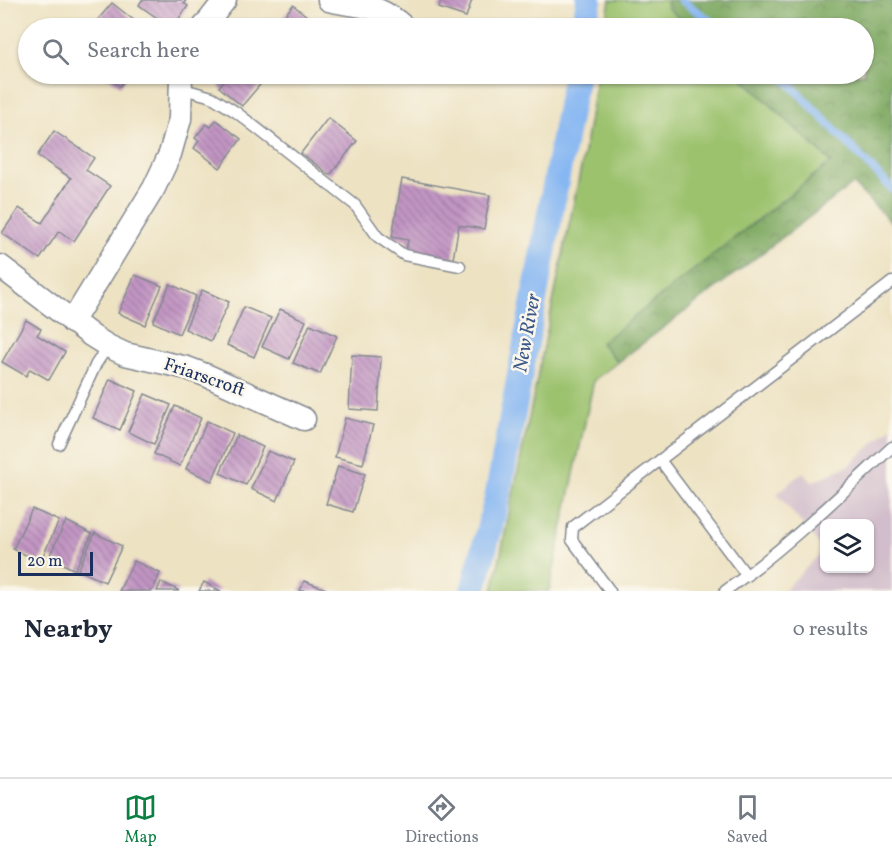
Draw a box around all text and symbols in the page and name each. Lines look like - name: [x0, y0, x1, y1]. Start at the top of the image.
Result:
- search box: [18, 18, 874, 84]
- icon: search: [39, 35, 72, 68]
- text: Search here: [87, 36, 200, 67]
- water label: New River: [507, 291, 549, 375]
- street label: Friarscroft: [160, 352, 248, 404]
- map controls: [820, 519, 874, 573]
- button: layers: [820, 519, 874, 573]
- scale bar: [18, 549, 93, 576]
- text: 20 m: [27, 551, 62, 573]
- text: Nearby: [24, 612, 113, 648]
- text: 0 results: [793, 616, 868, 644]
- tab: Map: [124, 791, 157, 849]
- tab: Directions: [405, 791, 479, 849]
- tab: Saved: [727, 791, 768, 849]

